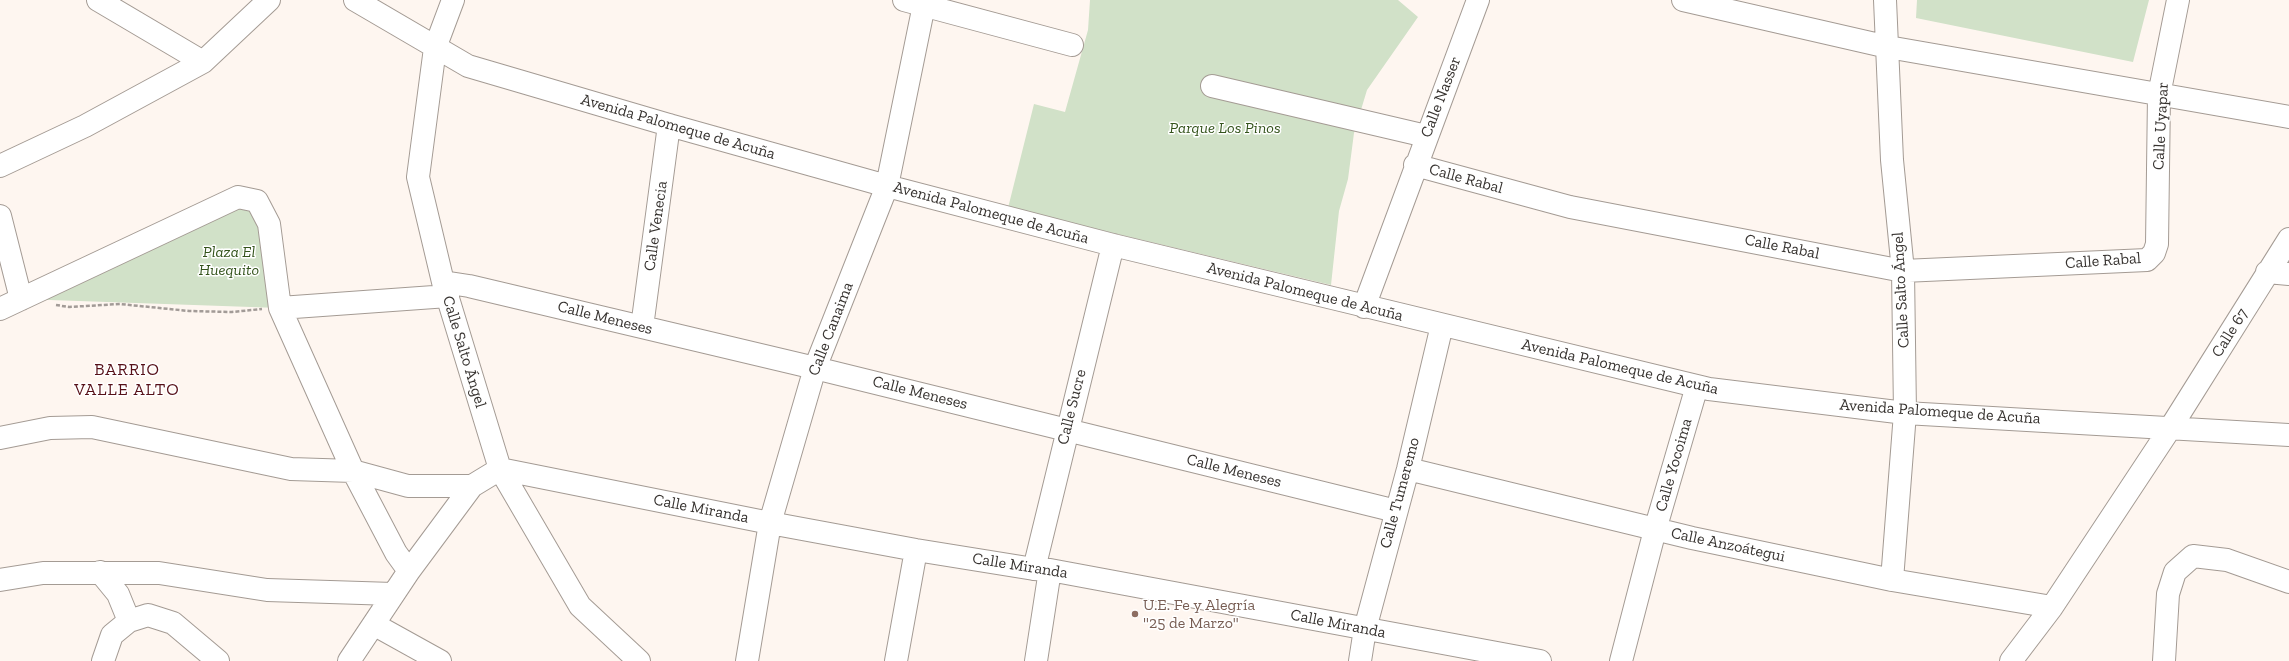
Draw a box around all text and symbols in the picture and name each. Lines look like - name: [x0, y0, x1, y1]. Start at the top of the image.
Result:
- street label: Calle Nasser: [1417, 54, 1465, 140]
- street label: Calle Uyapar: [2149, 82, 2173, 170]
- street label: Avenida Palomeque de Acuña: [579, 90, 777, 164]
- park label: Parque Los Pinos: [1169, 118, 1281, 138]
- street label: Calle Rabal: [1427, 160, 1505, 198]
- street label: Avenida Palomeque de Acuña: [891, 178, 1091, 248]
- street label: Calle Venecia: [640, 180, 672, 272]
- street label: Calle Rabal: [1743, 230, 1821, 264]
- street label: Calle Salto Ángel: [1888, 232, 1914, 348]
- park label: Plaza El Huequito: [199, 242, 259, 280]
- street label: Calle Rabal: [2064, 249, 2142, 273]
- street label: Avenida Palomeque de Acuña: [1205, 258, 1405, 326]
- street label: Calle Canaima: [804, 279, 858, 379]
- street label: Calle Salto Ángel: [438, 294, 490, 410]
- street label: Calle Meneses: [556, 297, 654, 339]
- street label: Calle 67: [2208, 305, 2252, 361]
- street label: Avenida Palomeque de Acuña: [1520, 335, 1720, 399]
- district label: BARRIO VALLE ALTO: [74, 360, 180, 400]
- street label: Calle Sucre: [1053, 367, 1091, 447]
- street label: Calle Meneses: [871, 372, 969, 414]
- street label: Avenida Palomeque de Acuña: [1839, 395, 2041, 429]
- street label: Calle Yocoima: [1652, 416, 1696, 514]
- street label: Calle Tumeremo: [1376, 435, 1424, 551]
- street label: Calle Meneses: [1185, 450, 1283, 492]
- street label: Calle Miranda: [652, 490, 750, 528]
- street label: Calle Anzoátegui: [1669, 524, 1787, 566]
- street label: Calle Miranda: [971, 549, 1069, 583]
- place label: U.E. Fe y Alegría "25 de Marzo": [1143, 595, 1255, 633]
- street label: Calle Miranda: [1289, 605, 1387, 643]
- marker: U.E. Fe y Alegría "25 de Marzo": [1130, 609, 1140, 619]

